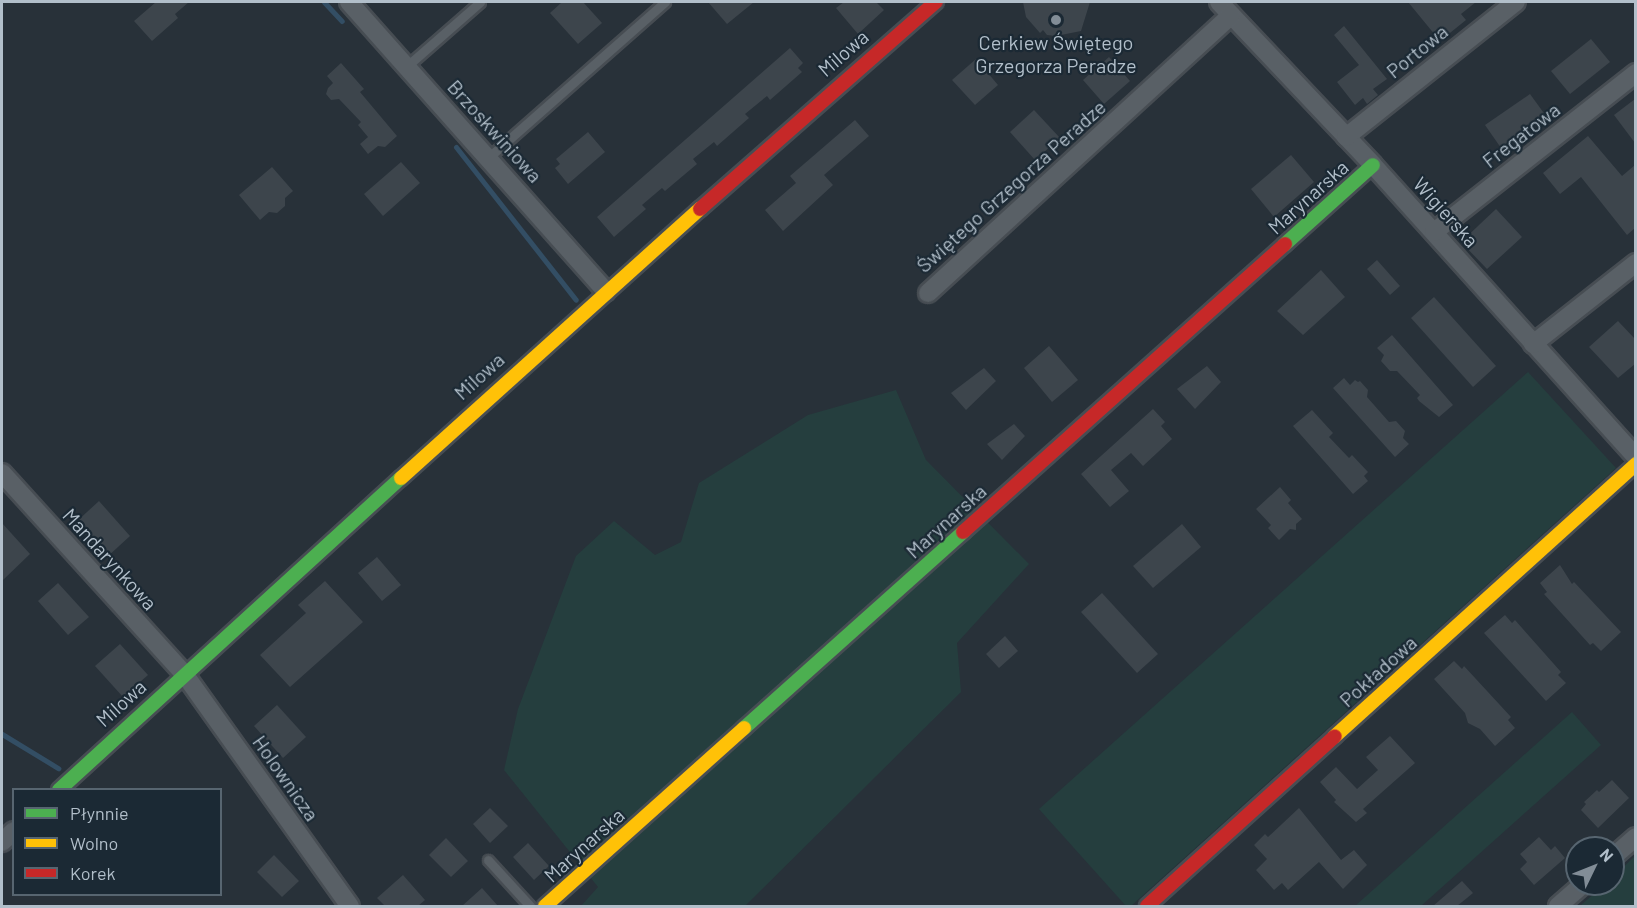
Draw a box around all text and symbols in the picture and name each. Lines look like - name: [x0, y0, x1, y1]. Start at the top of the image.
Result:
- marker: Cerkiew Świętego Grzegorza Peradze: [1049, 13, 1063, 27]
- street label: Portowa: [1382, 19, 1452, 83]
- street label: Milowa: [813, 25, 873, 81]
- place label: Cerkiew Świętego Grzegorza Peradze: [975, 30, 1137, 77]
- street label: Brzoskwiniowa: [443, 75, 547, 187]
- street label: Świętego Grzegorza Peradze: [911, 95, 1111, 277]
- street label: Fregatowa: [1477, 97, 1565, 173]
- street label: Marynarska: [1263, 155, 1353, 239]
- street label: Wigierska: [1408, 172, 1484, 252]
- street label: Milowa: [449, 347, 509, 405]
- street label: Marynarska: [901, 479, 991, 563]
- street label: Mandarynkowa: [58, 503, 162, 615]
- street label: Pokładowa: [1335, 630, 1421, 712]
- street label: Milowa: [91, 674, 151, 732]
- street label: Holownicza: [248, 731, 324, 825]
- legend: [12, 788, 222, 896]
- text: Płynnie: [70, 802, 129, 824]
- street label: Marynarska: [539, 803, 629, 887]
- text: Wolno: [70, 832, 118, 854]
- north arrow: [1565, 836, 1625, 896]
- text: N: [1596, 844, 1618, 865]
- text: Korek: [70, 862, 116, 884]

